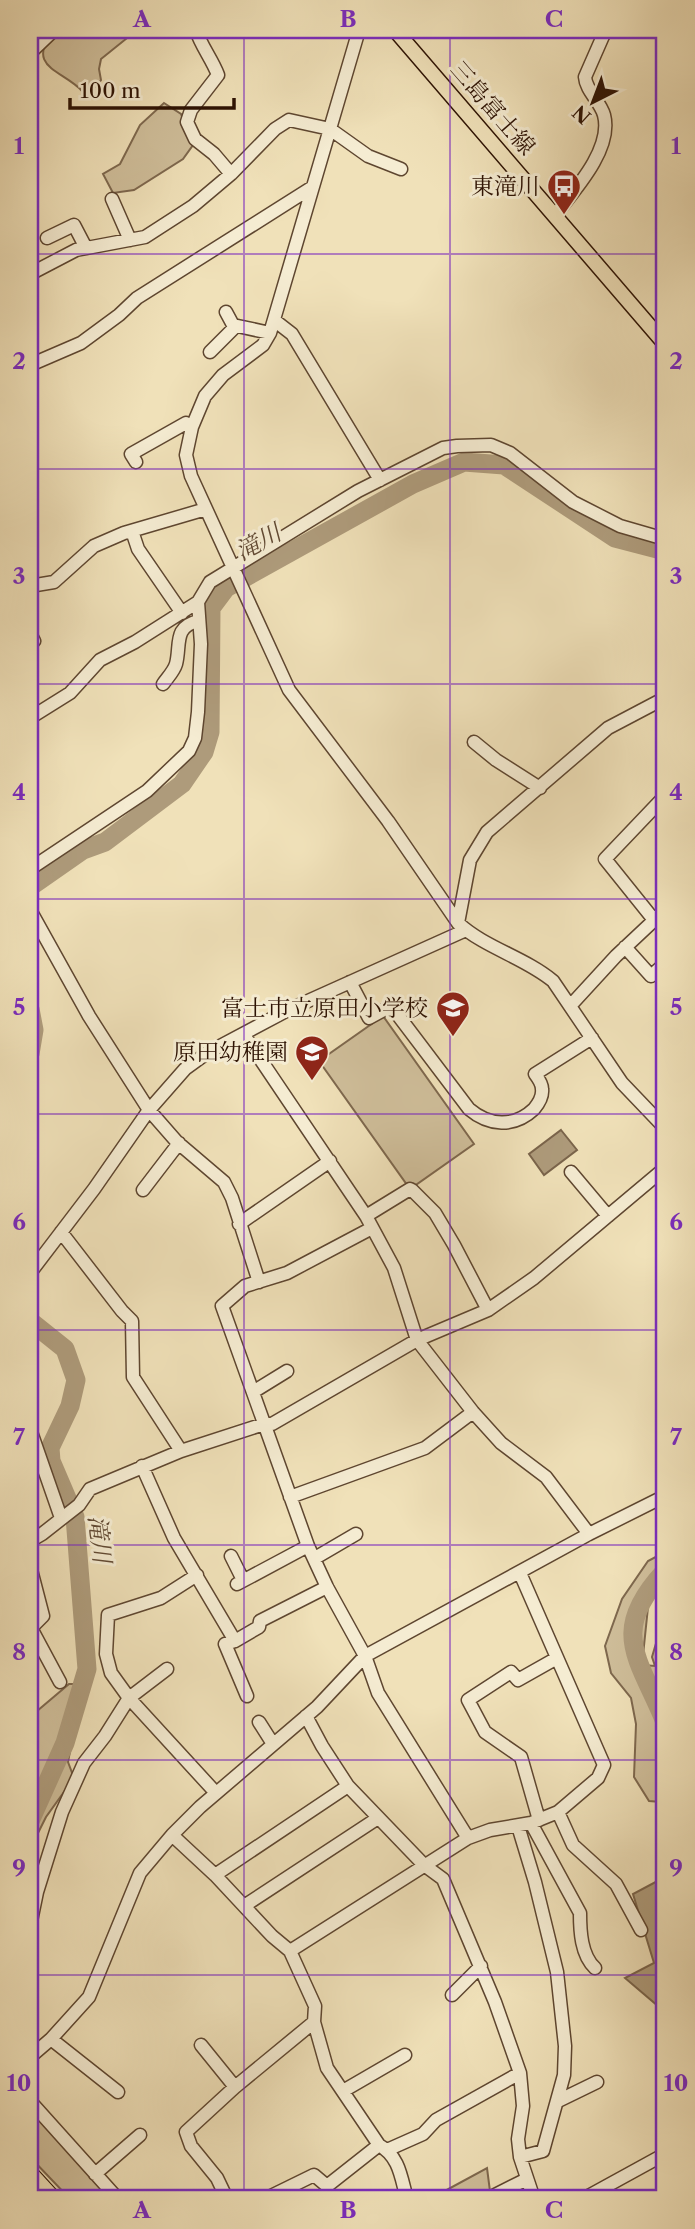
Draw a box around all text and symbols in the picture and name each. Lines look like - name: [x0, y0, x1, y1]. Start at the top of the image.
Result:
- text: A: [132, 5, 152, 33]
- text: B: [339, 5, 357, 33]
- text: C: [545, 5, 563, 33]
- street label: 三島富士線: [445, 55, 541, 161]
- scale bar: [70, 66, 234, 110]
- north arrow: [558, 66, 628, 136]
- text: 100 m: [80, 78, 141, 103]
- text: N: [568, 100, 596, 128]
- text: 1: [14, 132, 25, 160]
- text: 1: [671, 132, 682, 160]
- bus stop icon: 東滝川: [545, 167, 583, 216]
- place label: 東滝川: [471, 172, 540, 200]
- text: 2: [12, 347, 26, 375]
- text: 2: [669, 347, 683, 375]
- water label: 滝川: [230, 516, 289, 566]
- text: 3: [13, 562, 26, 590]
- text: 3: [670, 562, 683, 590]
- text: 4: [12, 778, 26, 806]
- text: 4: [669, 778, 683, 806]
- school or university icon: 富士市立原田小学校: [434, 989, 472, 1038]
- text: 5: [13, 993, 25, 1021]
- text: 5: [670, 993, 682, 1021]
- place label: 富士市立原田小学校: [221, 994, 428, 1022]
- school or university icon: 原田幼稚園: [293, 1033, 331, 1082]
- place label: 原田幼稚園: [173, 1038, 288, 1066]
- text: 6: [12, 1208, 26, 1236]
- text: 6: [669, 1208, 683, 1236]
- text: 7: [13, 1423, 25, 1451]
- text: 7: [670, 1423, 682, 1451]
- water label: 滝川: [83, 1513, 118, 1568]
- text: 8: [12, 1638, 26, 1666]
- text: 8: [669, 1638, 683, 1666]
- text: 9: [12, 1854, 26, 1882]
- text: 9: [669, 1854, 683, 1882]
- text: 10: [7, 2069, 31, 2097]
- text: 10: [664, 2069, 688, 2097]
- text: A: [132, 2196, 152, 2224]
- text: B: [339, 2196, 357, 2224]
- text: C: [545, 2196, 563, 2224]

